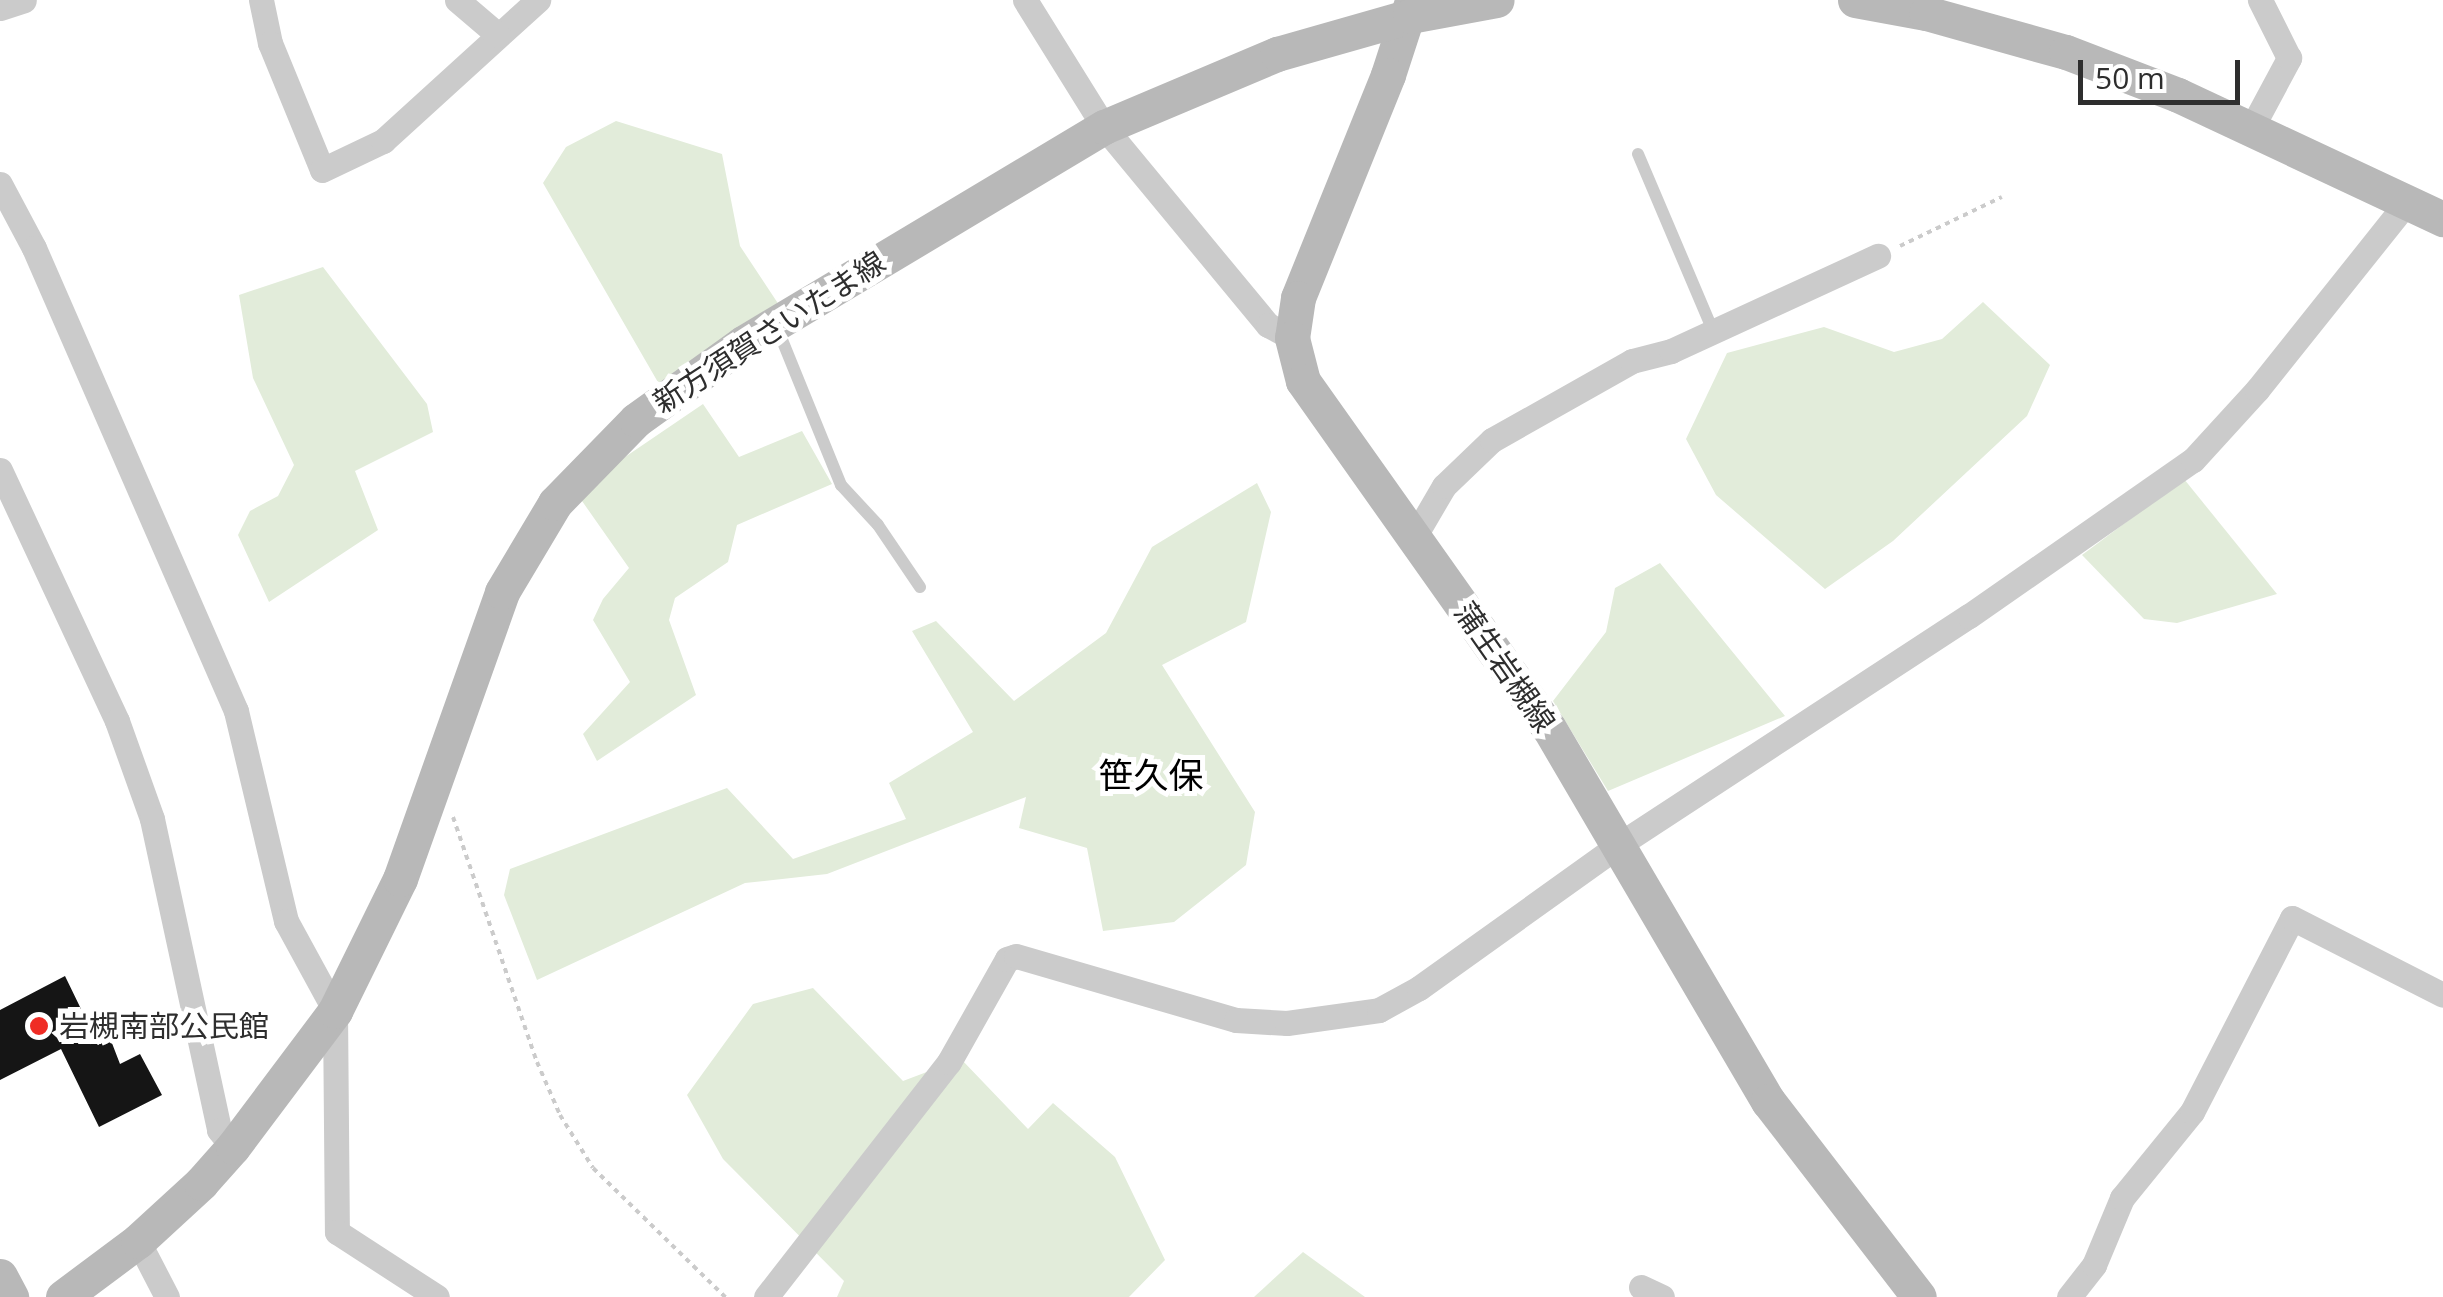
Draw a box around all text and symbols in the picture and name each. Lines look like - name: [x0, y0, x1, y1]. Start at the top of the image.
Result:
- scale bar: [2083, 40, 2246, 102]
- text: 50 m: [2095, 57, 2165, 98]
- street label: 新方須賀さいたま線: [646, 243, 892, 421]
- street label: 蒲生岩槻線: [1447, 595, 1563, 739]
- district label: 笹久保: [1099, 754, 1203, 796]
- place label: 岩槻南部公民館: [59, 1008, 269, 1044]
- marker: 岩槻南部公民館: [28, 1015, 50, 1037]

